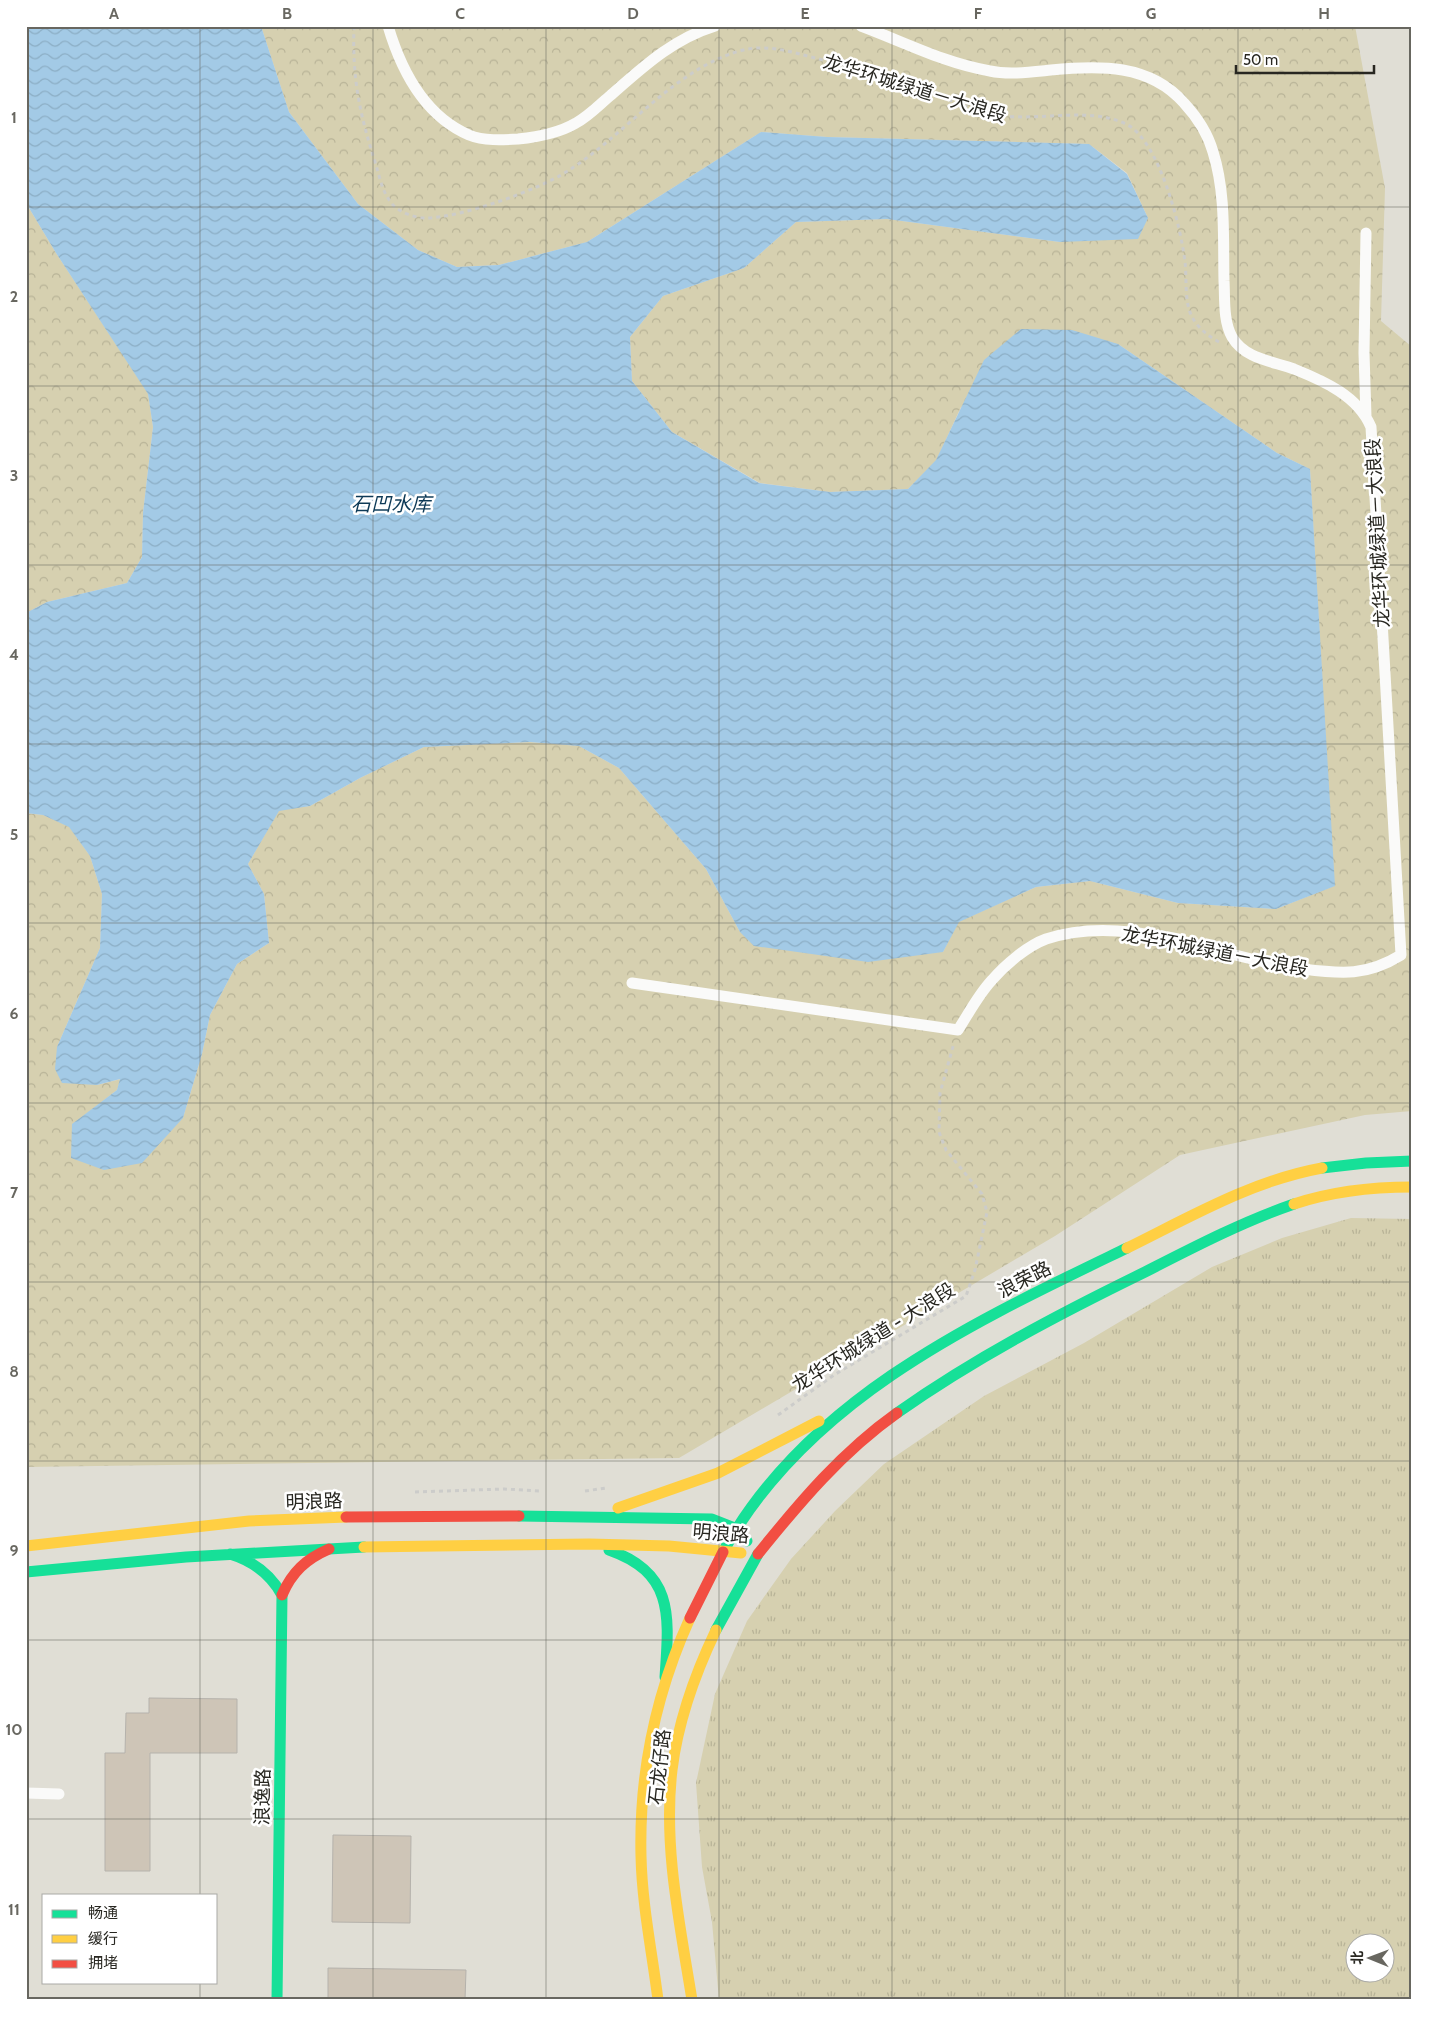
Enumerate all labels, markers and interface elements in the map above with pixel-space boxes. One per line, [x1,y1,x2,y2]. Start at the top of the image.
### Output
text: A [109,4,119,23]
text: B [282,4,292,23]
text: C [455,4,465,23]
text: D [627,4,639,23]
text: E [800,4,810,23]
text: F [974,4,983,23]
text: G [1146,4,1156,23]
text: H [1318,4,1330,23]
scale bar [1236,42,1373,74]
street label: 龙华环城绿道－大浪段 [821,50,1009,127]
text: 50 m [1243,51,1278,69]
text: 1 [11,108,17,127]
text: 2 [10,287,18,306]
street label: 龙华环城绿道－大浪段 [1361,437,1394,628]
text: 3 [10,466,18,485]
water label: 石凹水库 [351,492,434,516]
text: 4 [9,645,19,664]
text: 5 [10,825,18,844]
street label: 龙华环城绿道－大浪段 [1119,922,1310,981]
text: 6 [10,1004,19,1023]
text: 7 [10,1183,19,1202]
street label: 浪荣路 [994,1256,1055,1303]
street label: 龙华环城绿道 - 大浪段 [788,1278,959,1397]
text: 8 [9,1362,19,1381]
street label: 明浪路 [285,1489,343,1514]
street label: 明浪路 [692,1520,750,1547]
text: 9 [10,1541,19,1560]
text: 10 [5,1720,23,1739]
street label: 石龙仔路 [644,1728,675,1806]
street label: 浪逸路 [251,1768,274,1826]
legend [42,1894,218,1984]
text: 11 [8,1900,20,1919]
text: 畅通 [88,1904,118,1922]
text: 缓行 [88,1930,118,1948]
north arrow [1346,1934,1396,1984]
text: 北 [1348,1951,1366,1965]
text: 拥堵 [88,1954,118,1972]

